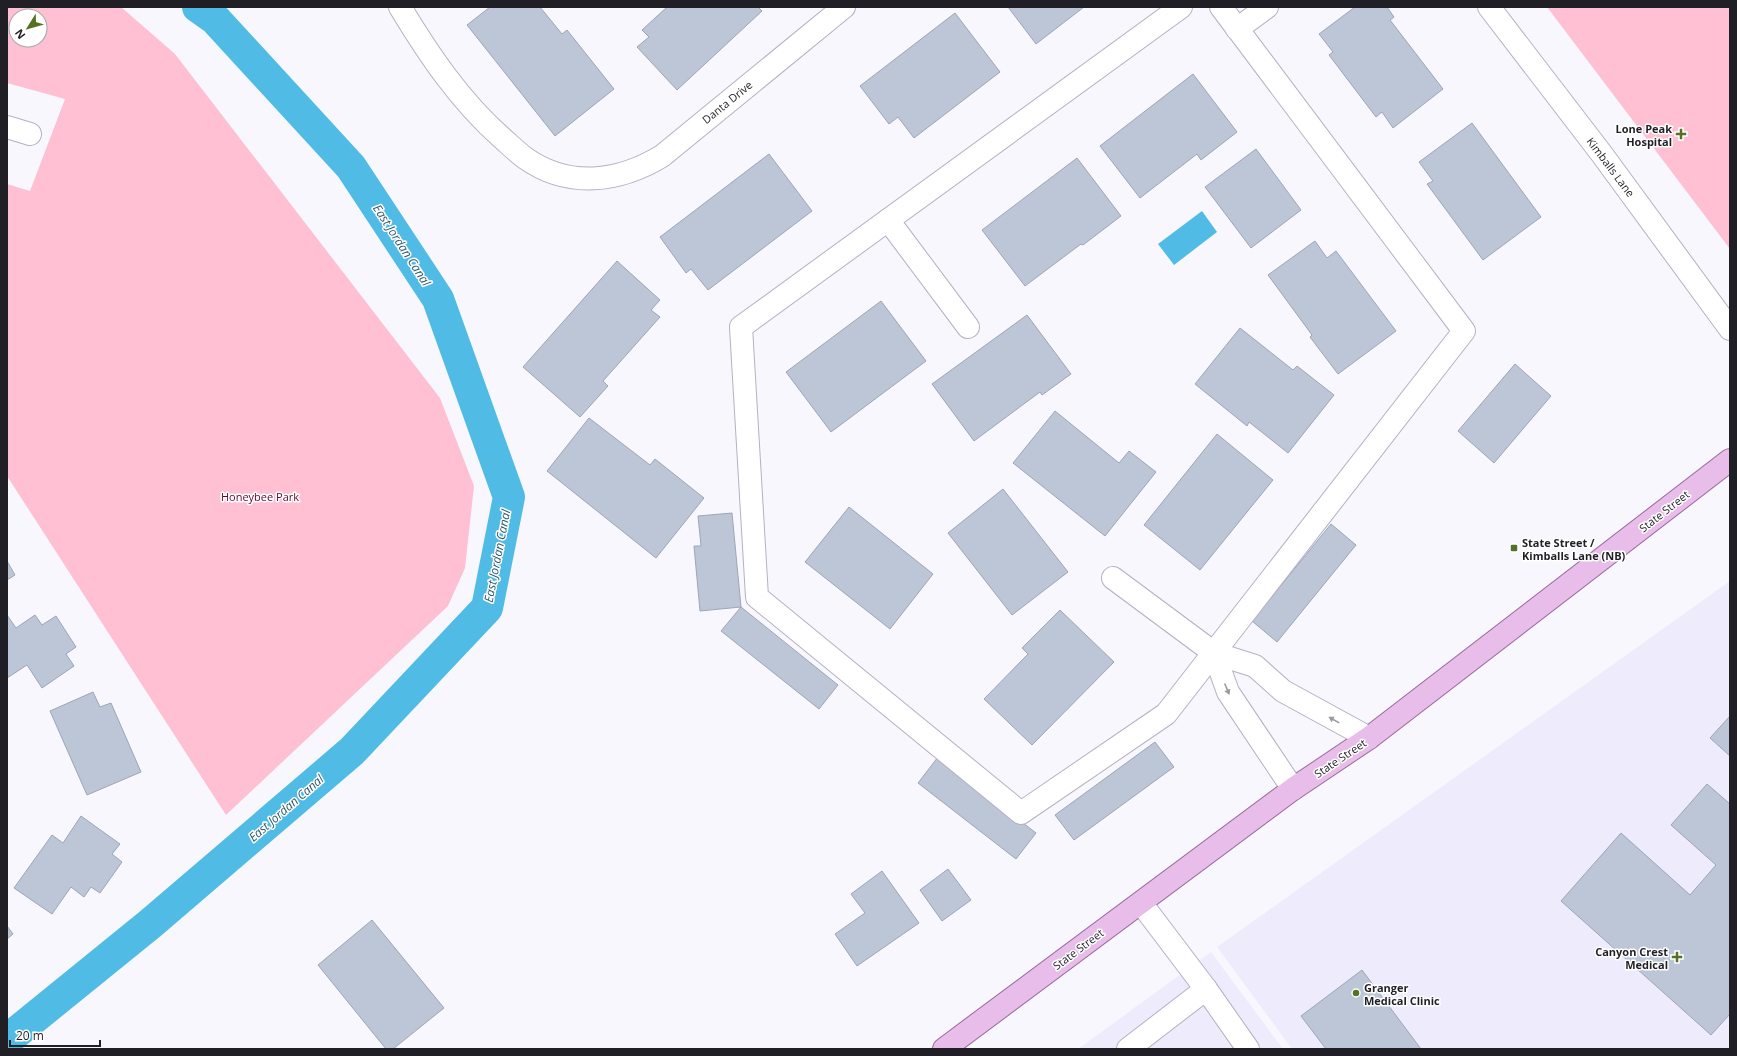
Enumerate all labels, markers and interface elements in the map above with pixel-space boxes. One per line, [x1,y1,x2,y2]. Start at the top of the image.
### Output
north arrow [8,8,48,48]
text: N [11,26,28,42]
street label: Danta Drive [699,77,755,127]
place label: Lone Peak Hospital [1616,121,1672,149]
marker: Lone Peak Hospital [1675,128,1687,140]
street label: Kimballs Lane [1584,134,1638,200]
water label: East Jordan Canal [369,201,435,290]
street label: State Street [1636,487,1692,535]
park label: Honeybee Park [221,489,299,504]
water label: East Jordan Canal [480,507,515,604]
place label: State Street / Kimballs Lane (NB) [1522,535,1626,563]
marker: State Street / Kimballs Lane (NB) [1509,543,1519,553]
one-way arrow [1224,684,1230,695]
one-way arrow [1329,716,1340,723]
street label: State Street [1311,735,1369,781]
water label: East Jordan Canal [245,770,328,845]
street label: State Street [1050,925,1106,973]
place label: Canyon Crest Medical [1595,944,1668,972]
marker: Canyon Crest Medical [1671,951,1683,963]
place label: Granger Medical Clinic [1364,980,1440,1008]
marker: Granger Medical Clinic [1351,988,1361,998]
scale bar [10,1022,100,1048]
text: 20 m [16,1027,44,1044]

